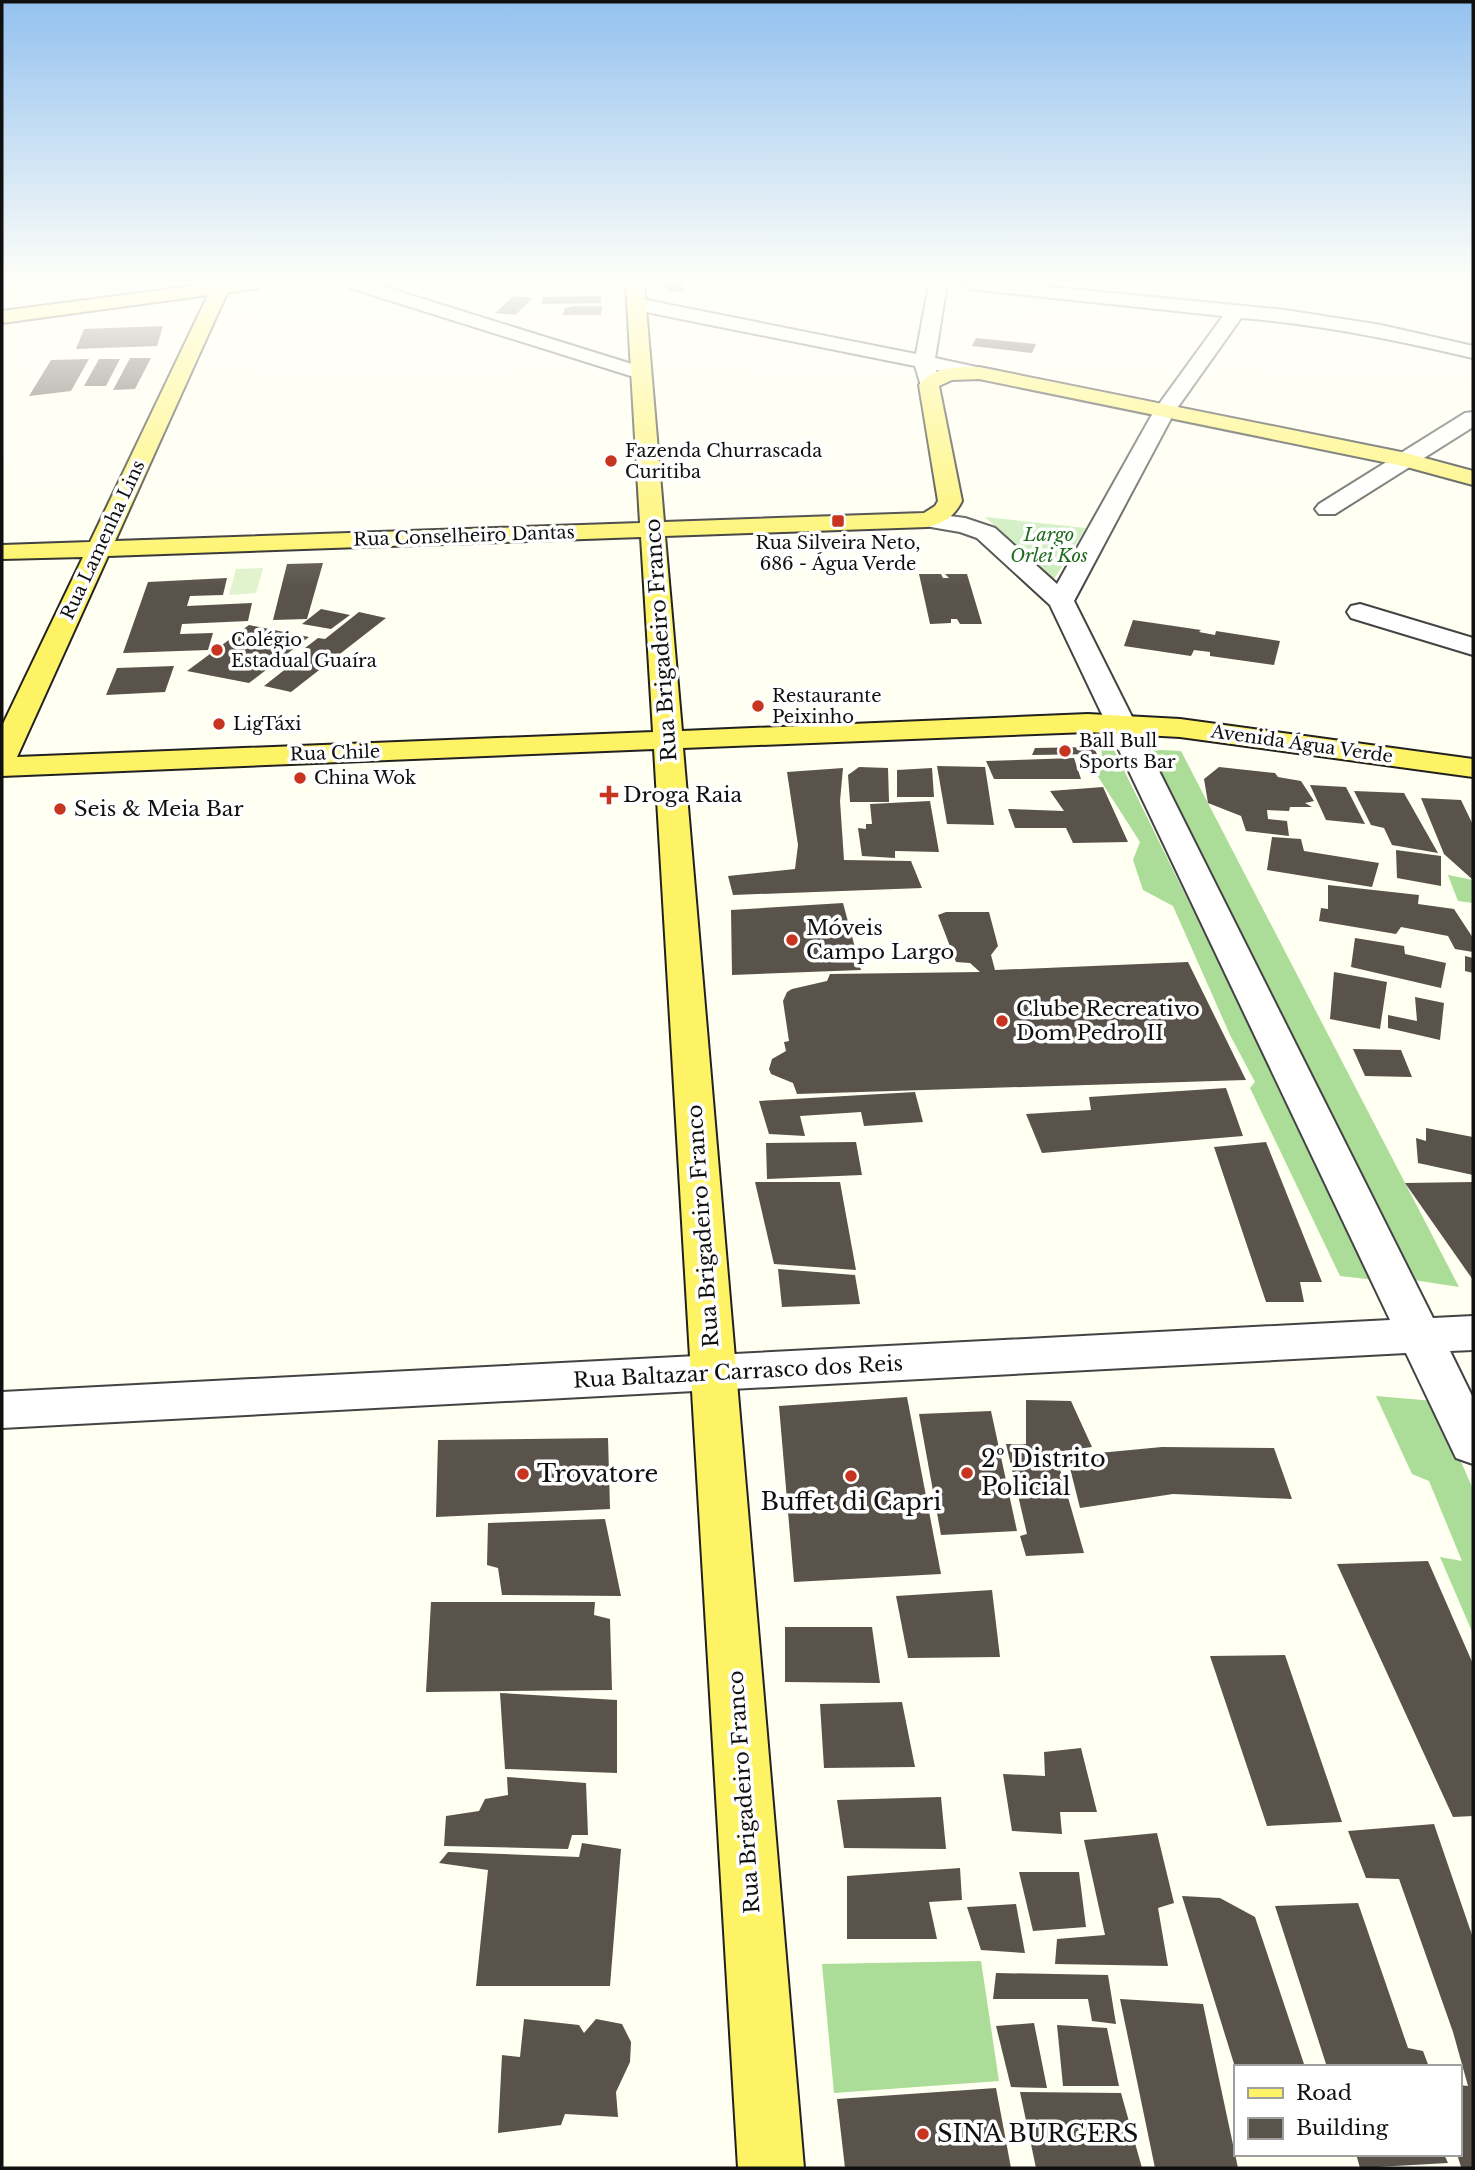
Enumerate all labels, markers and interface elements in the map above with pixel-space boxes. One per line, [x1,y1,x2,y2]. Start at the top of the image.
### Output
place label: Fazenda Churrascada Curitiba [625,440,822,483]
marker: Fazenda Churrascada Curitiba [603,453,619,469]
street label: Rua Lamenha Lins [56,457,150,623]
marker: Rua Silveira Neto, 686 - Água Verde [830,513,846,529]
street label: Rua Brigadeiro Franco [640,518,682,762]
street label: Rua Conselheiro Dantas [353,521,575,551]
park label: Largo Orlei Kos [1010,524,1088,567]
place label: Rua Silveira Neto, 686 - Água Verde [756,532,920,575]
place label: Colégio Estadual Guaíra [231,629,377,672]
marker: Colégio Estadual Guaíra [209,642,225,658]
place label: Restaurante Peixinho [772,685,881,728]
marker: Restaurante Peixinho [750,698,766,714]
place label: LigTáxi [233,713,301,735]
marker: LigTáxi [211,716,227,732]
street label: Avenida Água Verde [1209,719,1394,768]
place label: Ball Bull Sports Bar [1079,730,1176,773]
street label: Rua Chile [289,740,381,766]
marker: Ball Bull Sports Bar [1057,743,1073,759]
place label: China Wok [314,767,416,789]
marker: China Wok [292,770,308,786]
place label: Droga Raia [623,782,742,808]
marker: Droga Raia [601,787,617,803]
place label: Seis & Meia Bar [74,796,244,822]
marker: Seis & Meia Bar [52,801,68,817]
place label: Móveis Campo Largo [806,915,954,965]
marker: Móveis Campo Largo [784,932,800,948]
place label: Clube Recreativo Dom Pedro II [1016,996,1200,1046]
marker: Clube Recreativo Dom Pedro II [994,1013,1010,1029]
street label: Rua Brigadeiro Franco [682,1104,724,1348]
street label: Rua Baltazar Carrasco dos Reis [572,1350,904,1394]
place label: 2º Distrito Policial [981,1444,1106,1501]
place label: Trovatore [537,1459,658,1488]
marker: 2º Distrito Policial [959,1465,975,1481]
marker: Trovatore [515,1466,531,1482]
marker: Buffet di Capri [843,1468,859,1484]
place label: Buffet di Capri [760,1487,942,1516]
street label: Rua Brigadeiro Franco [723,1670,765,1914]
legend [1234,2065,1461,2156]
text: Road [1296,2080,1352,2106]
text: Building [1296,2115,1389,2141]
place label: SINA BURGERS [937,2119,1138,2148]
marker: SINA BURGERS [915,2126,931,2142]

